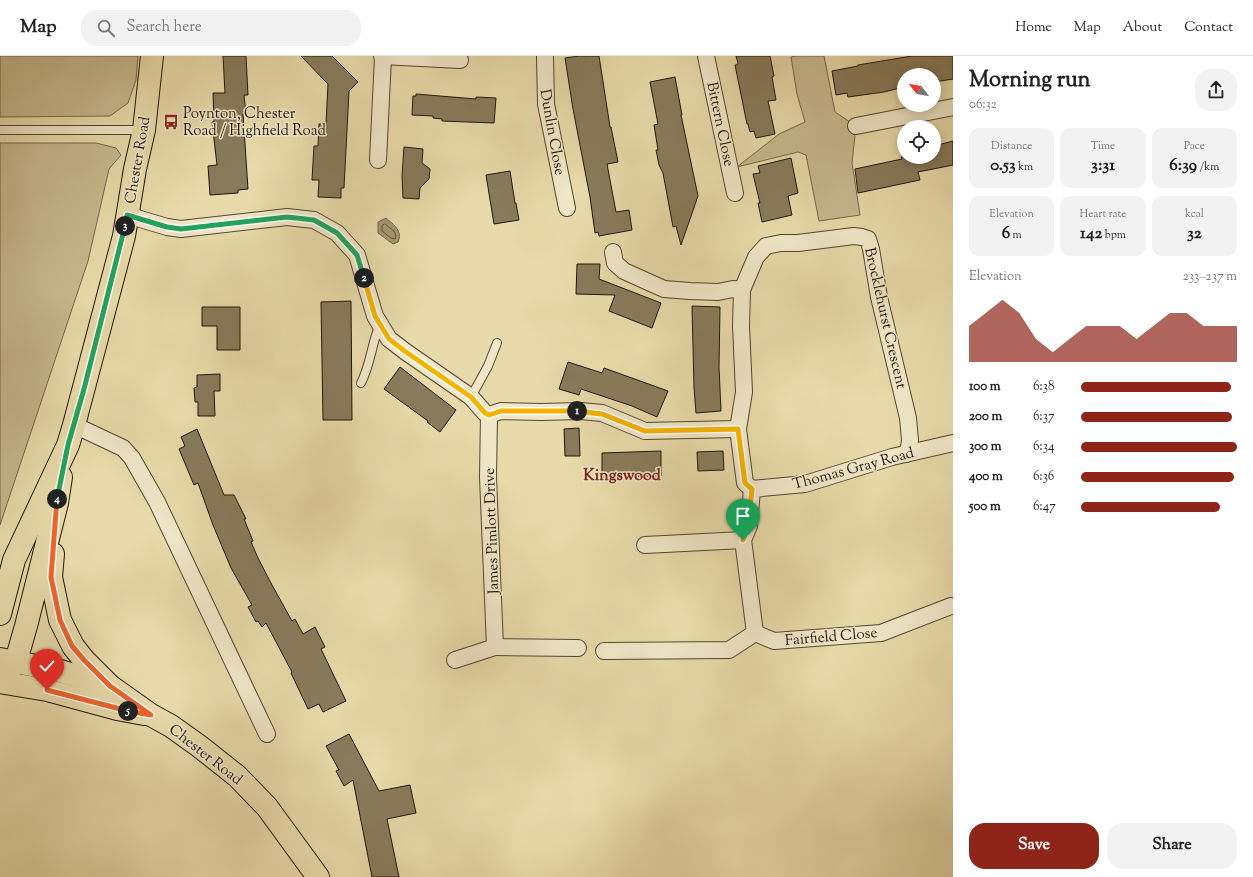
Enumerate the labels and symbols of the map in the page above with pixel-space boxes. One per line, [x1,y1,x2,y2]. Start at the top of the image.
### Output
north arrow [897,68,941,112]
street label: Bittern Close [700,80,739,168]
street label: Dunlin Close [534,88,569,177]
place label: Poynton, Chester Road / Highfield Road [183,104,327,142]
bus stop icon: Poynton, Chester Road / Highfield Road [162,113,180,131]
street label: Chester Road [120,114,157,206]
pin: 3 [115,216,135,236]
street label: Brocklehurst Crescent [858,246,911,391]
pin: 2 [354,268,374,288]
pin: 1 [567,401,587,421]
street label: Thomas Gray Road [790,443,917,496]
district label: Kingswood [583,465,662,488]
street label: James Pimlott Drive [480,468,505,595]
pin: 4 [47,489,67,509]
pin [726,499,760,540]
street label: Fairfield Close [784,623,878,652]
pin [30,649,64,690]
pin: 5 [118,701,138,721]
street label: Chester Road [164,720,247,791]

